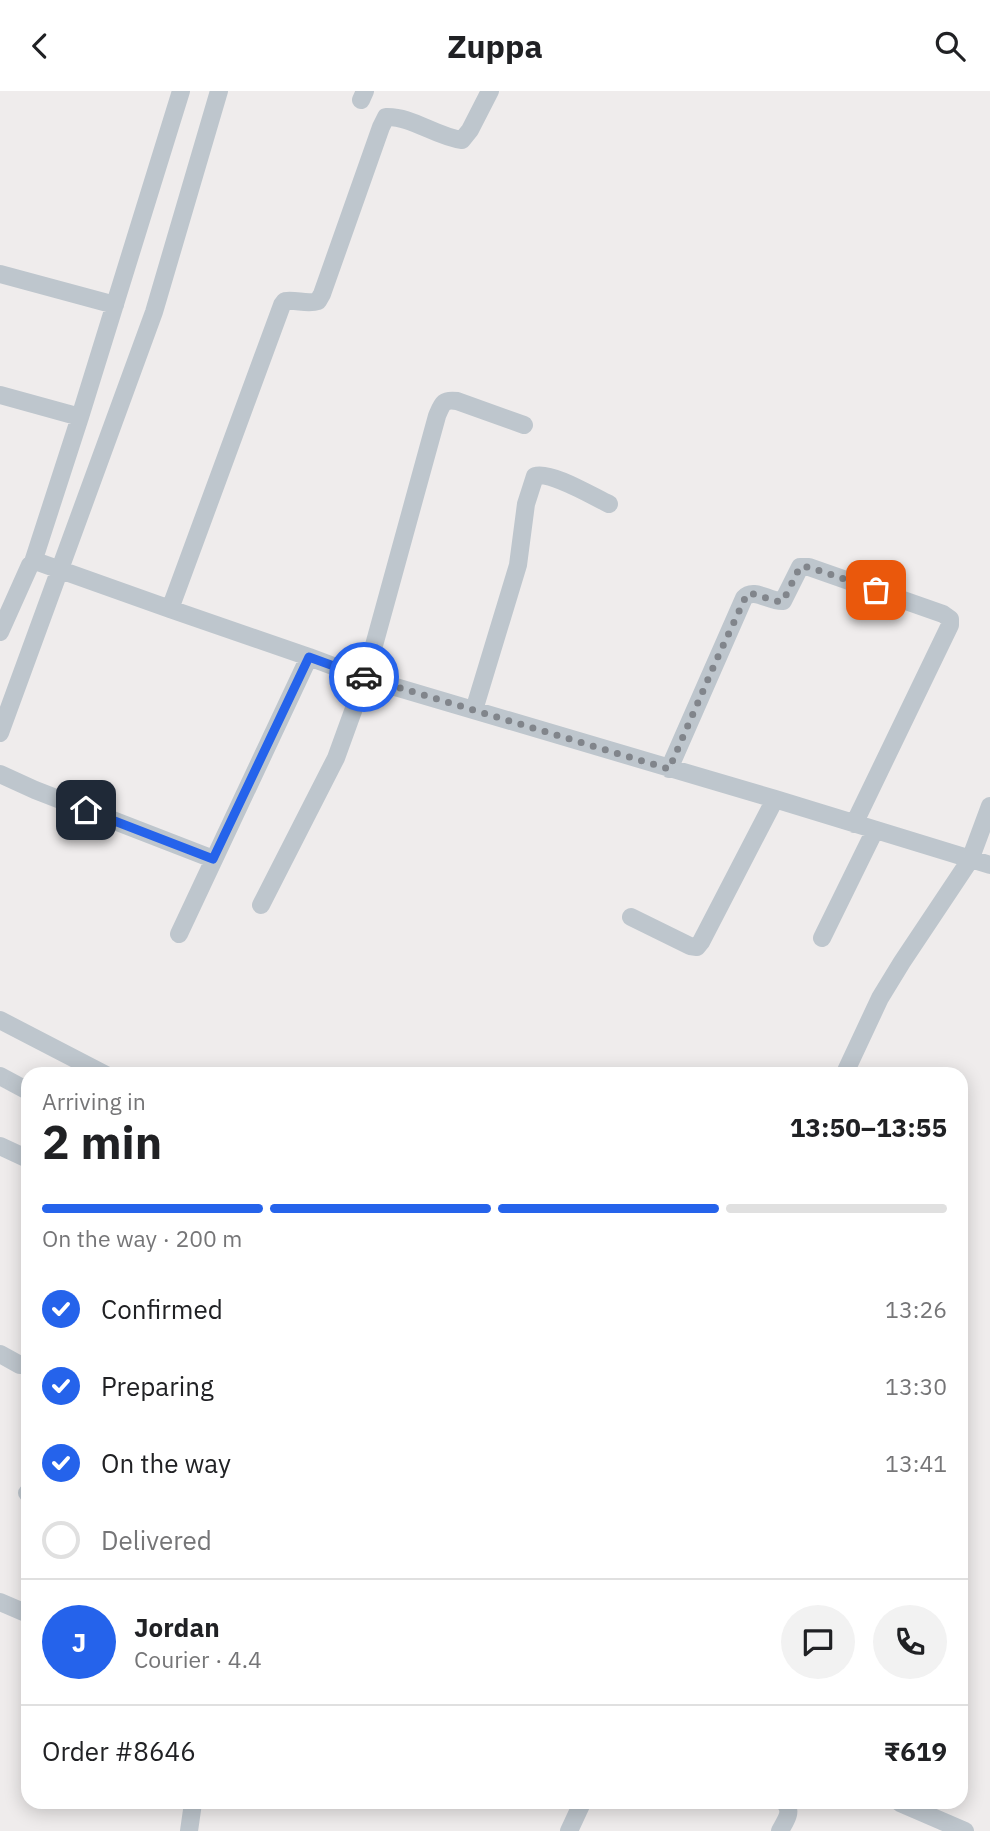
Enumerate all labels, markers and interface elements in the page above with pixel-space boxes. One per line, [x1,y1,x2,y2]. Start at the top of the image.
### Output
text: Zuppa [447,25,543,67]
icon: back [21,27,59,65]
icon: search [931,27,969,65]
pin [846,560,906,620]
icon: bag [857,571,895,609]
courier [329,642,399,712]
icon: car [345,658,383,696]
pin [56,780,116,840]
icon: home [67,791,105,829]
text: Arriving in [42,1086,146,1116]
text: 13:50–13:55 [790,1110,947,1144]
text: 2 min [42,1112,162,1172]
text: On the way · 200 m [42,1223,242,1253]
icon: check [42,1290,80,1328]
text: Confirmed [101,1292,223,1326]
text: 13:26 [885,1294,947,1324]
icon: check [42,1367,80,1405]
text: Preparing [101,1369,214,1403]
text: 13:30 [885,1371,947,1401]
icon: check [42,1444,80,1482]
text: On the way [101,1446,231,1480]
text: 13:41 [885,1448,947,1478]
text: Delivered [101,1523,212,1557]
button: chat [781,1605,855,1679]
button: phone [873,1605,947,1679]
text: Jordan [134,1610,220,1644]
text: J [72,1625,86,1659]
text: Courier · 4.4 [134,1644,262,1674]
text: Order #8646 [42,1734,196,1768]
text: ₹619 [884,1734,947,1768]

